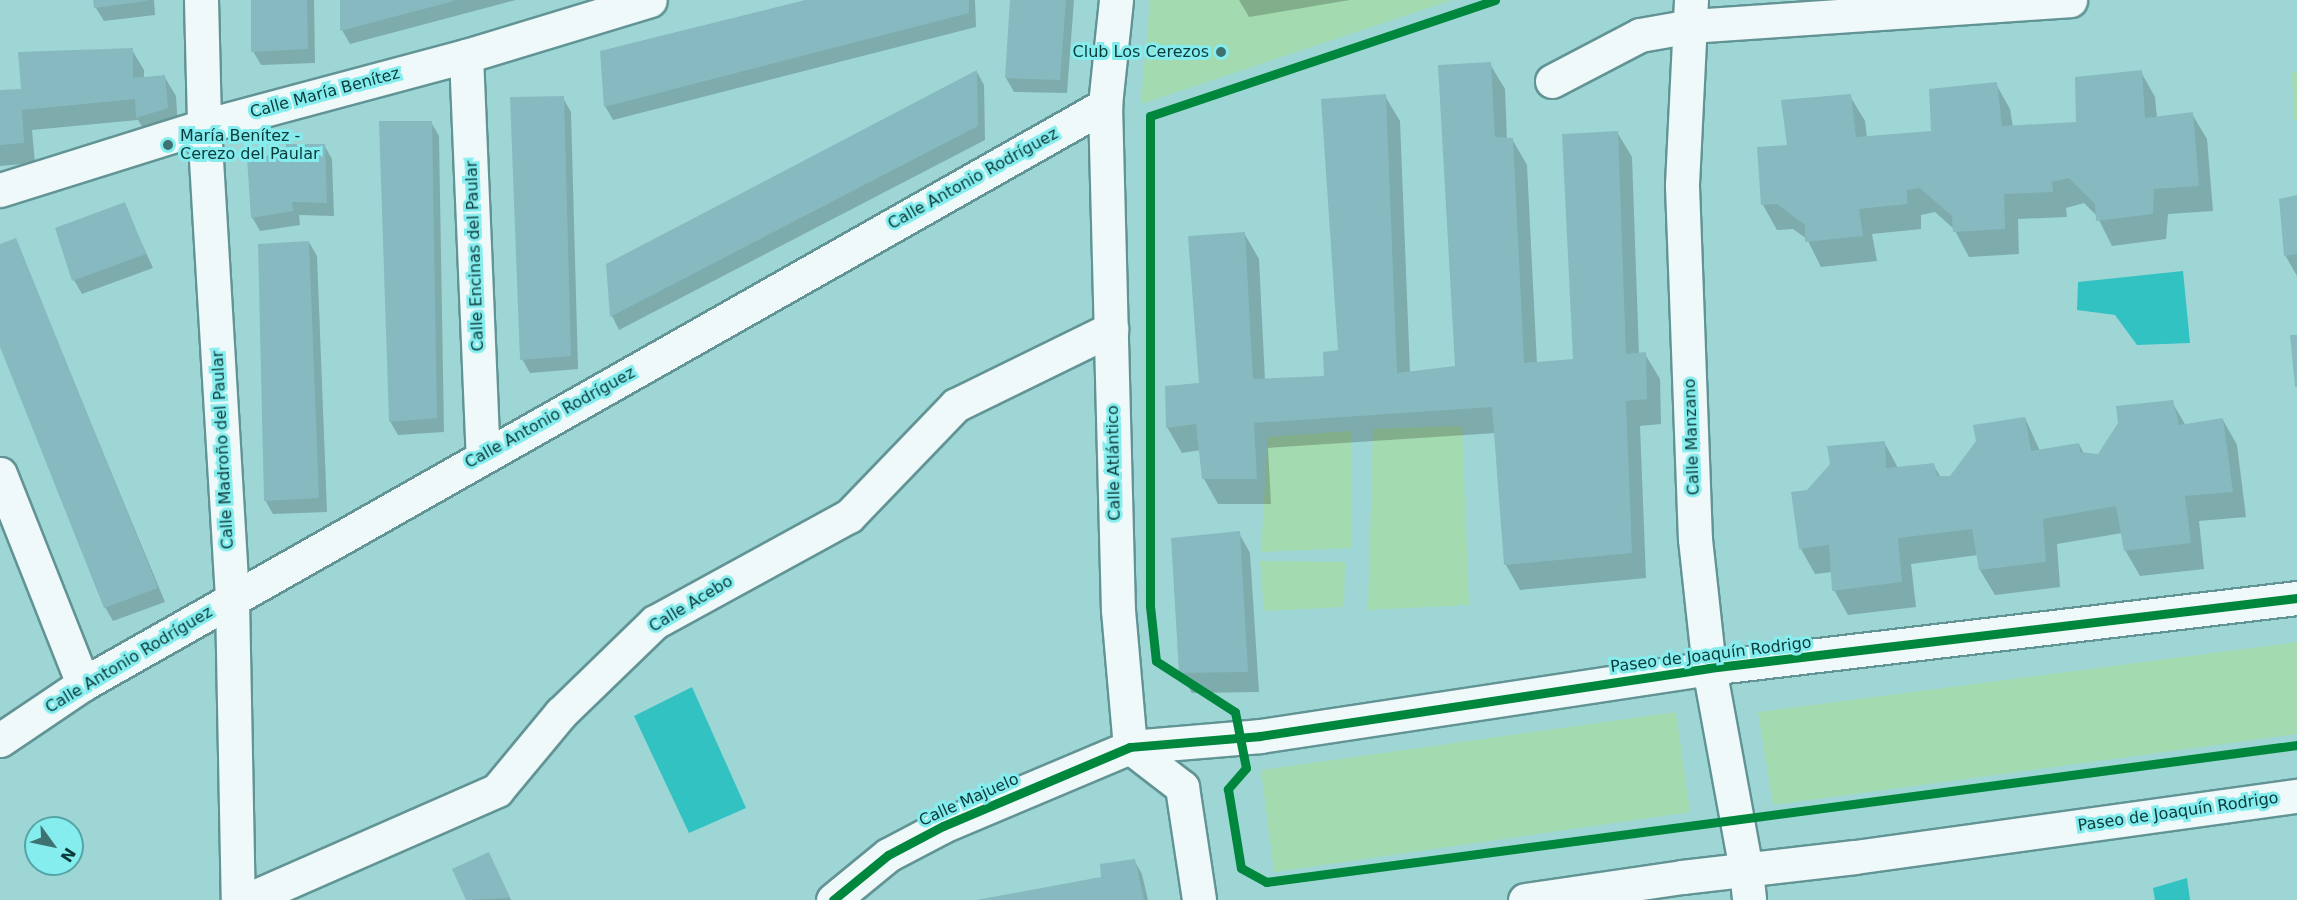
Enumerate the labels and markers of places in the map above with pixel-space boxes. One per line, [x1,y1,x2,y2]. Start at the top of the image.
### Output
place label: Club Los Cerezos [1073,42,1209,62]
marker: Club Los Cerezos [1214,45,1228,59]
place label: María Benítez - Cerezo del Paular [180,126,320,164]
marker: María Benítez - Cerezo del Paular [161,138,175,152]

